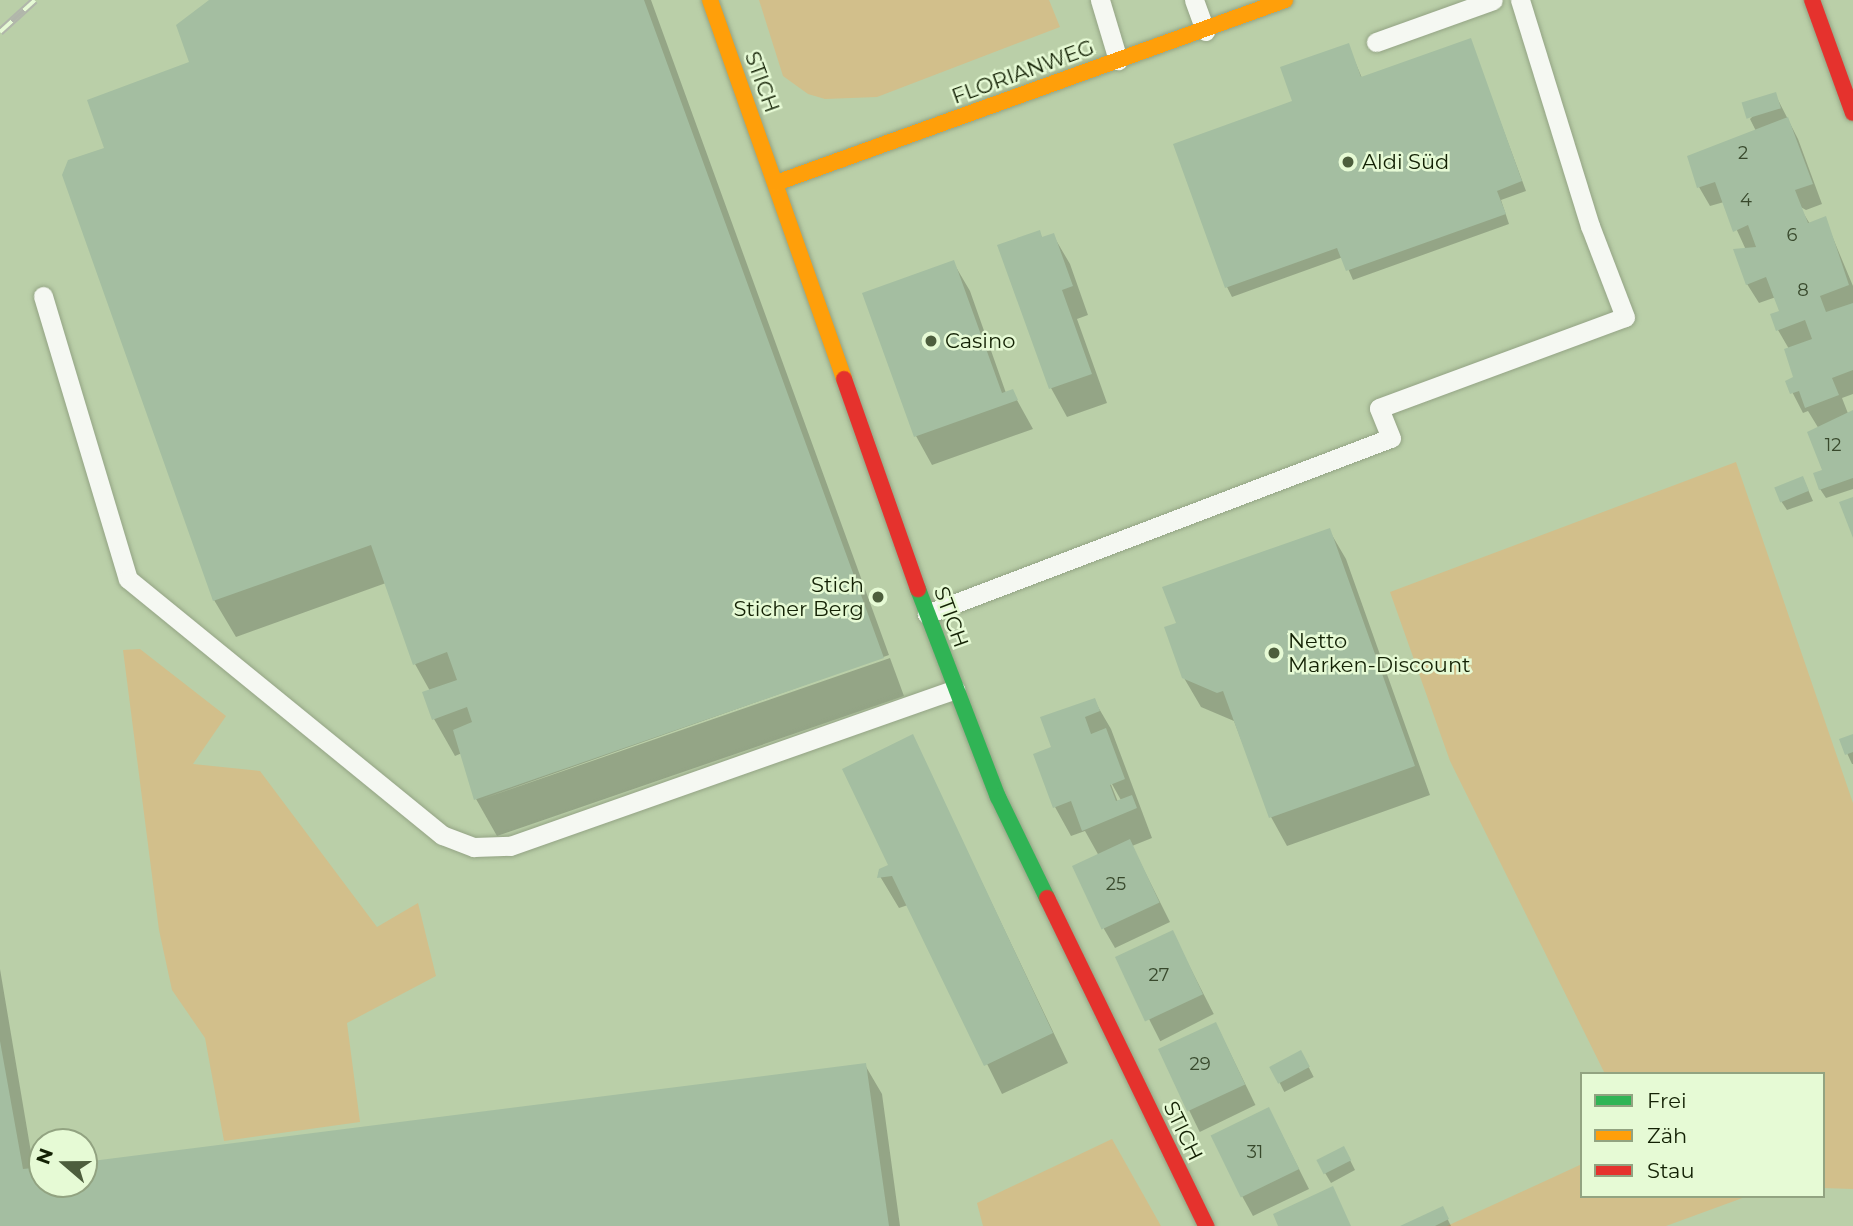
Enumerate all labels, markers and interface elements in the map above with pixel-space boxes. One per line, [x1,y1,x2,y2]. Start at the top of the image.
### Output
street label: FLORIANWEG [948,35,1098,109]
street label: STICH [739,48,785,116]
house number: 2 [1738,142,1748,164]
place label: Aldi Süd [1362,149,1449,175]
marker: Aldi Süd [1340,154,1356,170]
house number: 4 [1740,189,1752,211]
house number: 6 [1787,224,1797,246]
house number: 8 [1797,279,1809,301]
place label: Casino [945,328,1015,354]
marker: Casino [923,333,939,349]
house number: 12 [1825,434,1841,456]
place label: Stich Sticher Berg [733,572,864,622]
street label: STICH [928,583,974,651]
marker: Stich Sticher Berg [870,589,886,605]
place label: Netto Marken-Discount [1288,628,1471,678]
marker: Netto Marken-Discount [1266,645,1282,661]
house number: 25 [1106,873,1126,895]
house number: 27 [1149,964,1169,986]
house number: 29 [1189,1053,1211,1075]
legend [1580,1072,1825,1198]
text: Frei [1647,1088,1687,1113]
street label: STICH [1158,1097,1208,1165]
text: Zäh [1647,1123,1687,1148]
north arrow [28,1128,98,1198]
house number: 31 [1247,1141,1263,1163]
text: N [31,1145,58,1167]
text: Stau [1647,1158,1695,1183]

